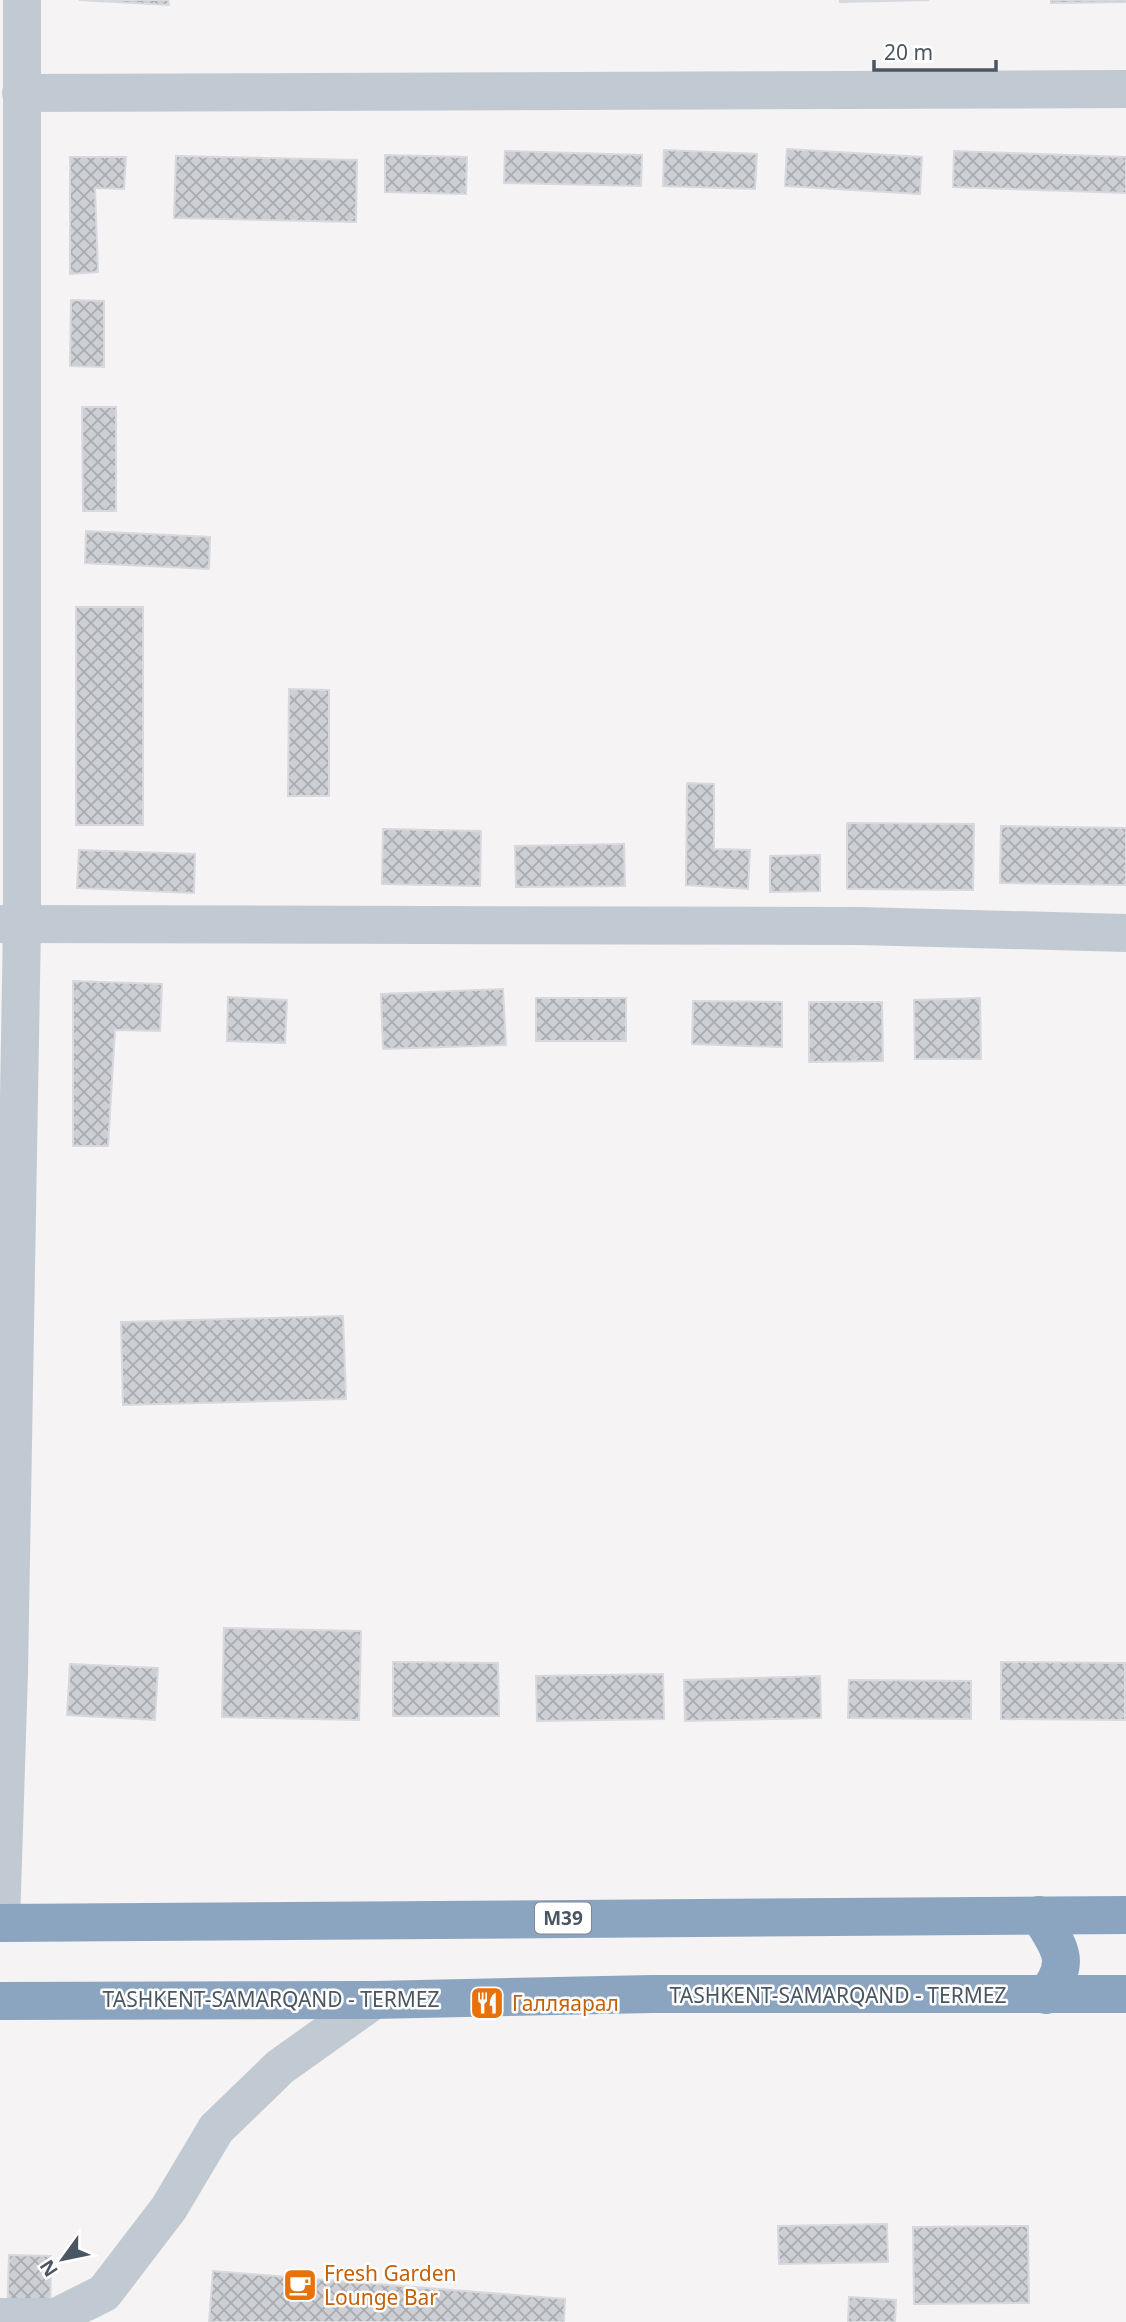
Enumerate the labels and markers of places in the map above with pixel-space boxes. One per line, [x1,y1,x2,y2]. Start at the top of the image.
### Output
restaurant icon: Галляарал [468,1984,506,2022]
place label: Галляарал [512,1989,619,2017]
place label: Fresh Garden Lounge Bar [324,2259,457,2311]
cafe icon: Fresh Garden Lounge Bar [281,2266,319,2304]

